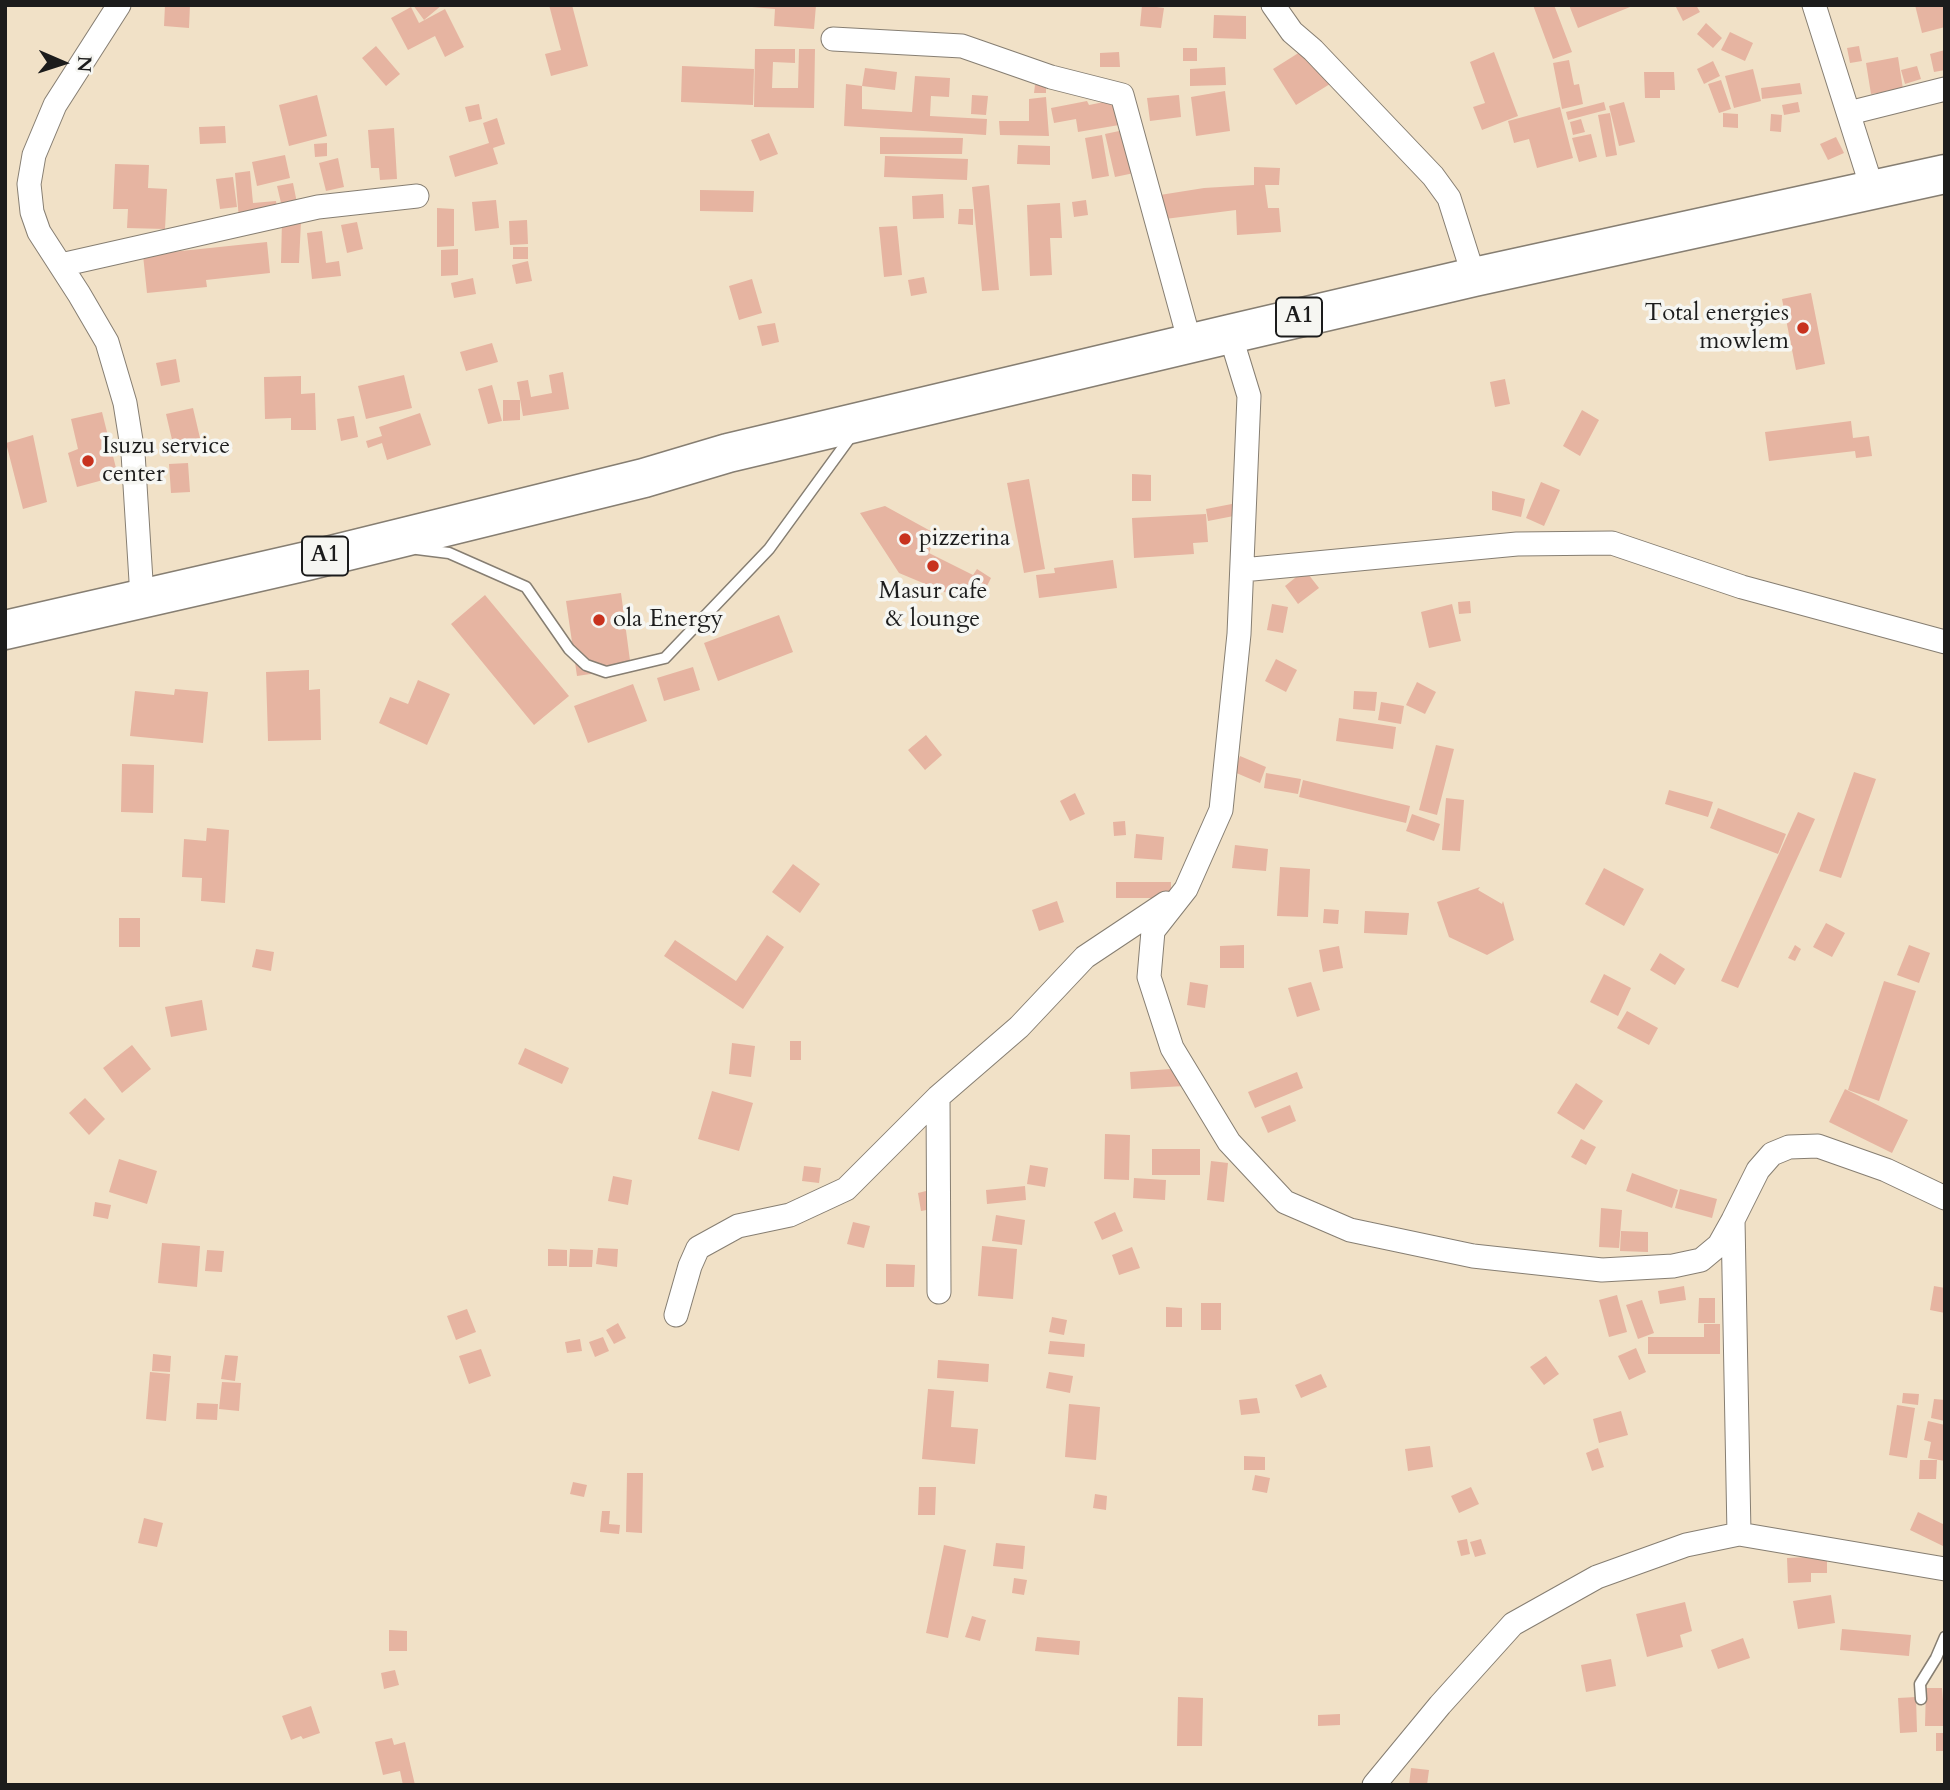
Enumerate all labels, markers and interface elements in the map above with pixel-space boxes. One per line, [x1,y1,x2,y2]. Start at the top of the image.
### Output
north arrow [28,28,98,98]
text: N [71,55,97,73]
road number: A1 [1276,298,1322,336]
place label: Total energies mowlem [1645,300,1789,356]
marker: Total energies mowlem [1795,320,1811,336]
place label: Isuzu service center [102,433,230,489]
marker: Isuzu service center [80,453,96,469]
place label: pizzerina [919,525,1010,553]
marker: pizzerina [897,531,913,547]
road number: A1 [302,536,348,576]
marker: Masur cafe & lounge [925,558,941,574]
place label: Masur cafe & lounge [879,578,987,634]
place label: ola Energy [613,606,723,634]
marker: ola Energy [591,612,607,628]

